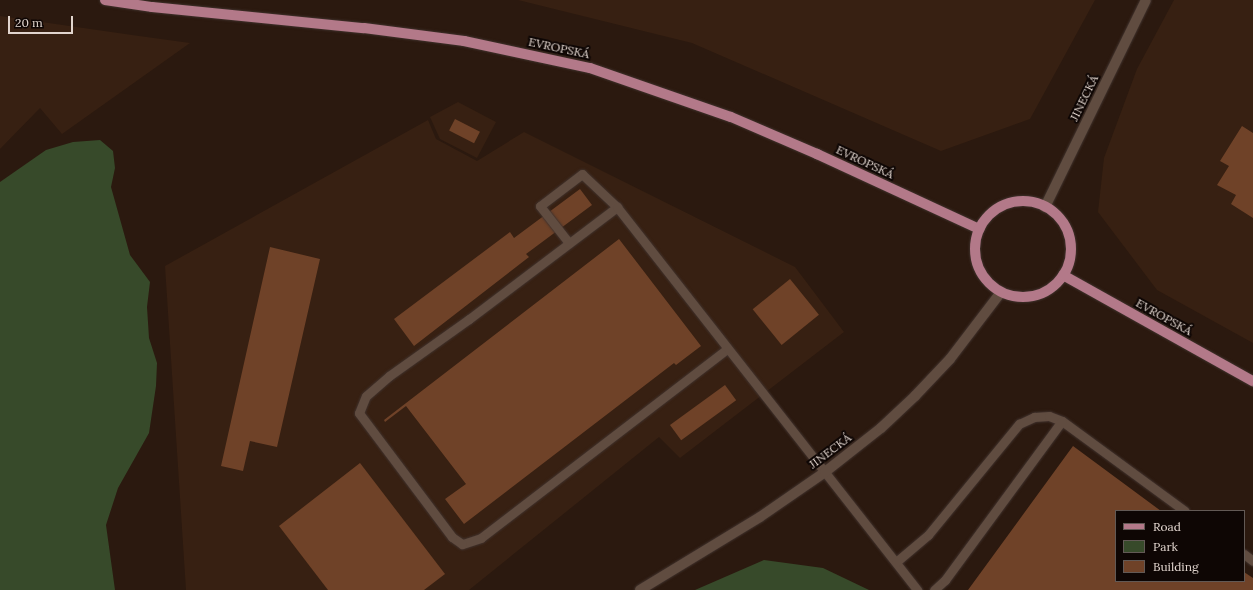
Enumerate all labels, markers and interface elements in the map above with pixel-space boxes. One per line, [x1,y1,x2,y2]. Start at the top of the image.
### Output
scale bar [10,8,75,34]
text: 20 m [15,15,43,30]
street label: EVROPSKÁ [527,35,591,61]
street label: JINECKÁ [1067,73,1101,123]
street label: EVROPSKÁ [834,142,896,182]
street label: EVROPSKÁ [1133,296,1195,338]
street label: JINECKÁ [806,430,854,472]
legend [1115,510,1245,582]
text: Road [1153,519,1181,534]
text: Park [1153,539,1178,554]
text: Building [1153,559,1199,574]

